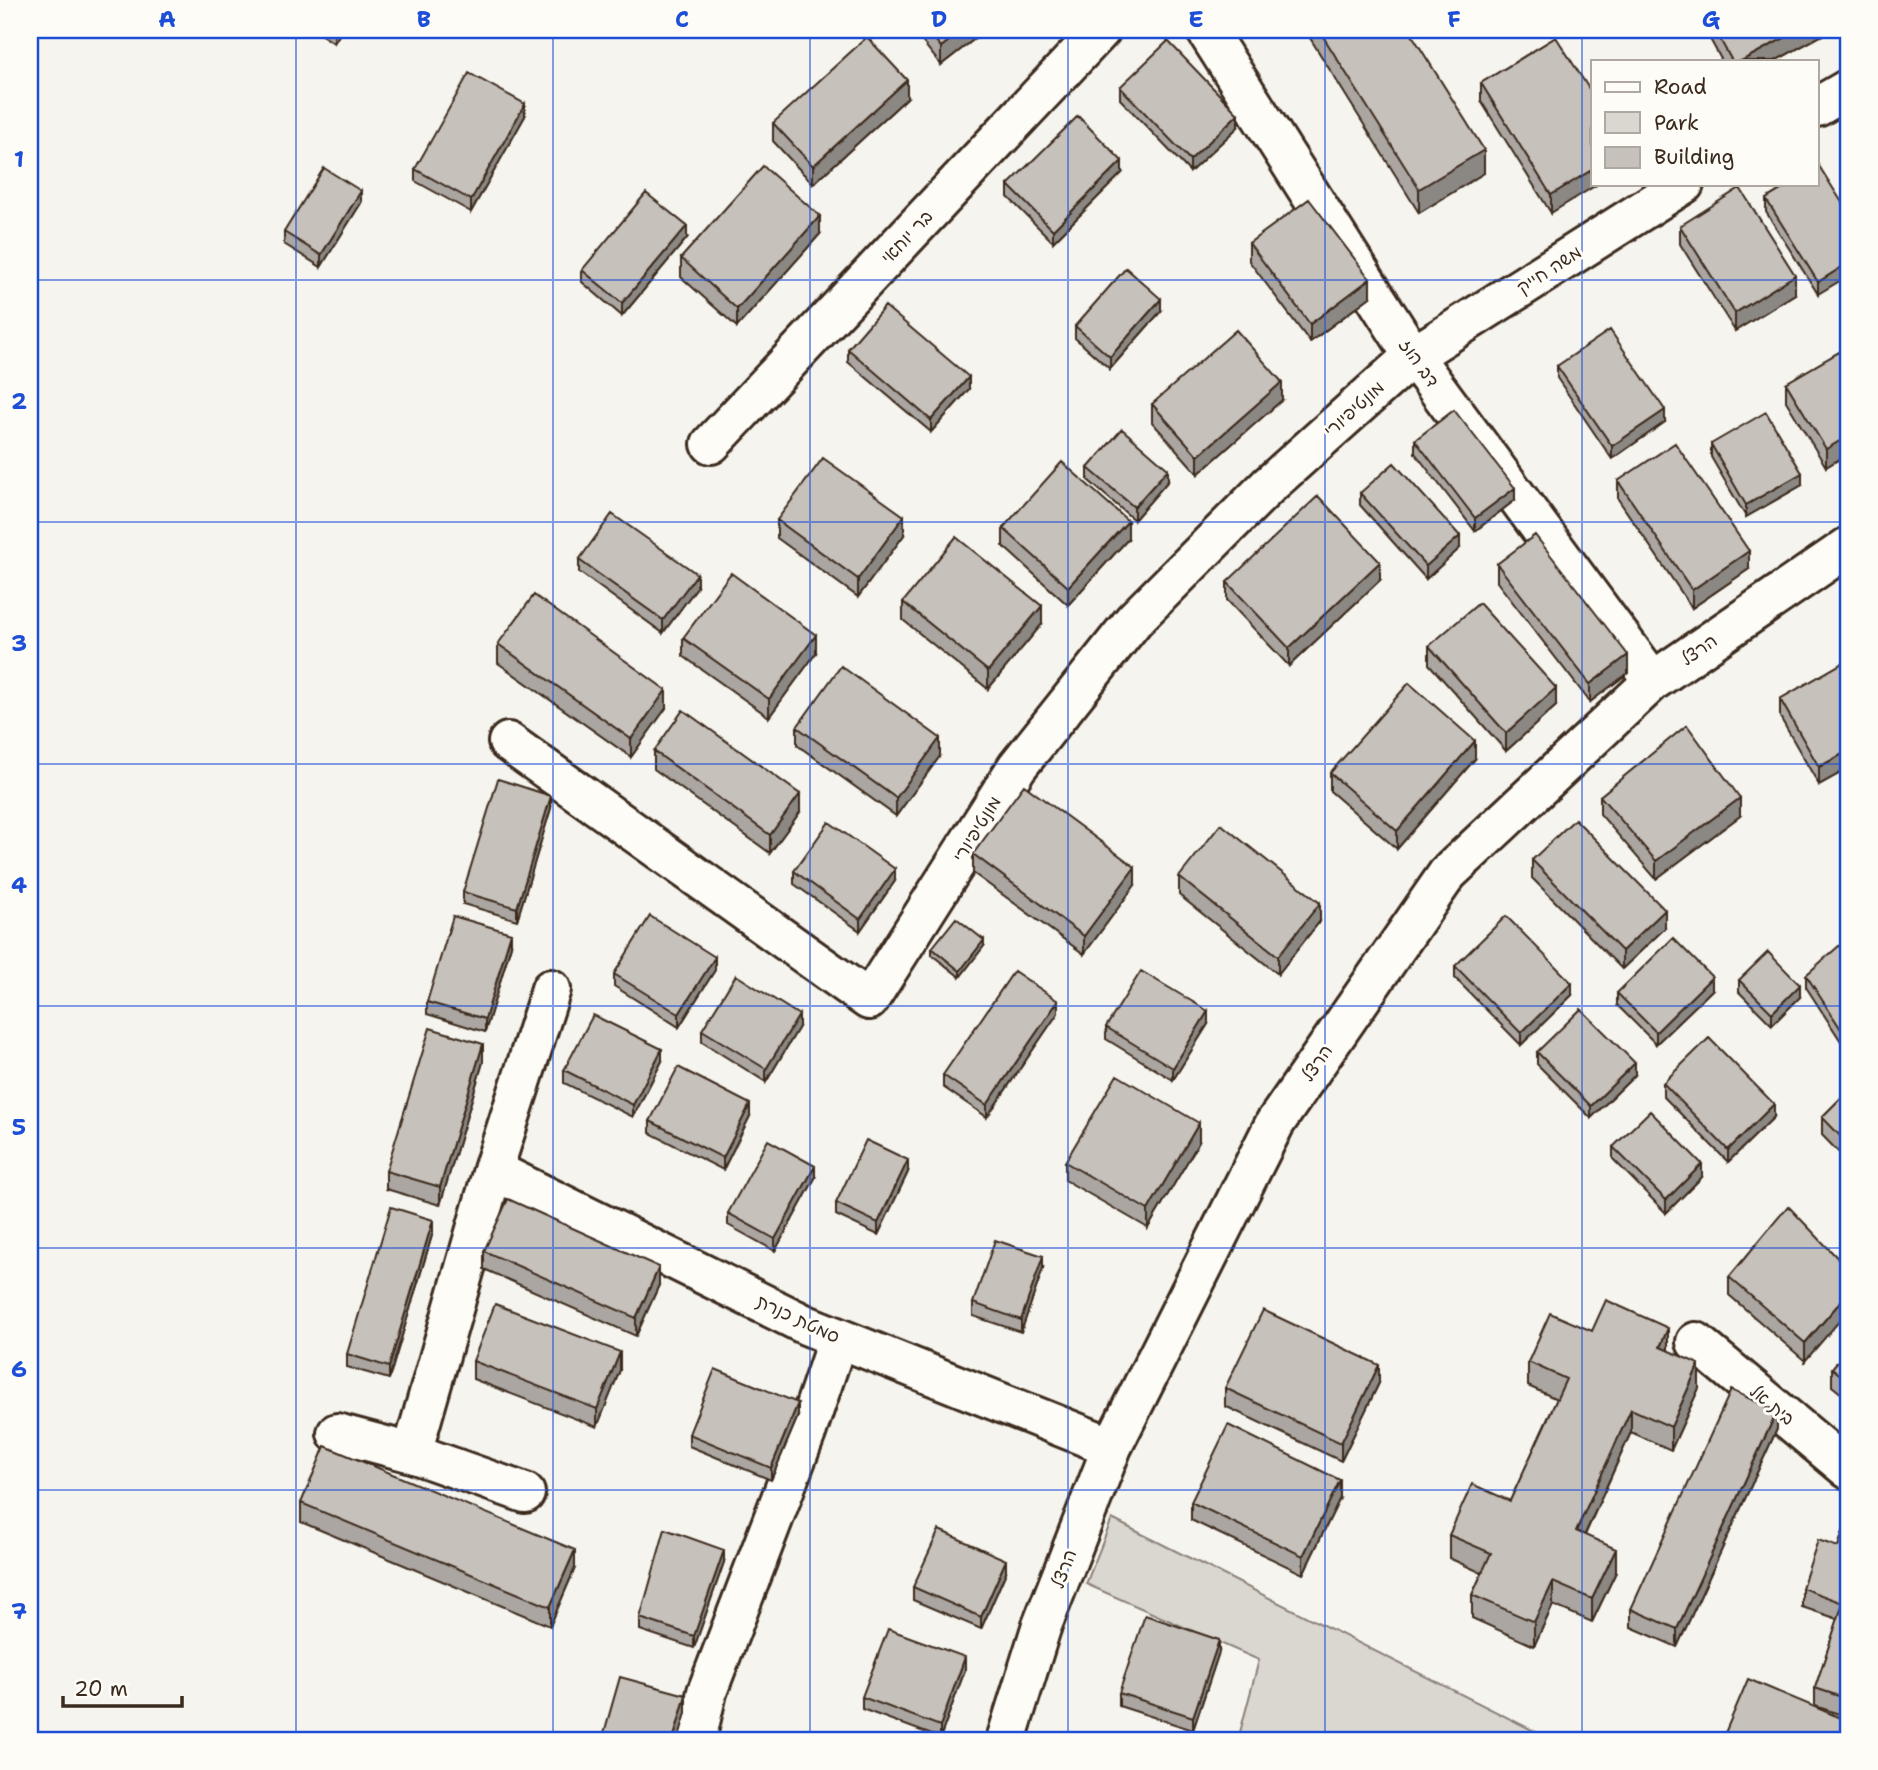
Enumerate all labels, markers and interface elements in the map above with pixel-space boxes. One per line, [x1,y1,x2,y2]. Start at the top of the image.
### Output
text: A [158,4,176,34]
text: B [417,4,431,34]
text: C [675,4,689,34]
text: D [931,4,947,34]
text: E [1188,4,1204,34]
text: F [1447,4,1461,34]
text: G [1702,4,1721,34]
legend [1591,60,1818,186]
text: Road [1654,73,1707,101]
text: Park [1654,109,1699,137]
text: Building [1654,143,1734,171]
text: 1 [14,144,24,174]
street label: בר יוחאי [876,205,938,269]
street label: משה חייק [1512,240,1586,300]
street label: דב הוז [1394,334,1444,392]
street label: מונטיפיורי [1319,375,1389,443]
text: 2 [11,386,27,416]
text: 3 [11,628,27,658]
street label: הרצל [1676,629,1722,671]
street label: מונטיפיורי [947,791,1007,867]
text: 4 [11,870,27,900]
street label: הרצל [1296,1040,1338,1086]
text: 5 [12,1112,26,1142]
street label: סמטת כנרת [752,1289,844,1349]
text: 6 [11,1354,27,1384]
street label: בית אל [1745,1379,1799,1431]
street label: הרצל [1046,1546,1082,1592]
text: 7 [11,1596,27,1626]
scale bar [63,1665,182,1709]
text: 20 m [74,1675,128,1703]

